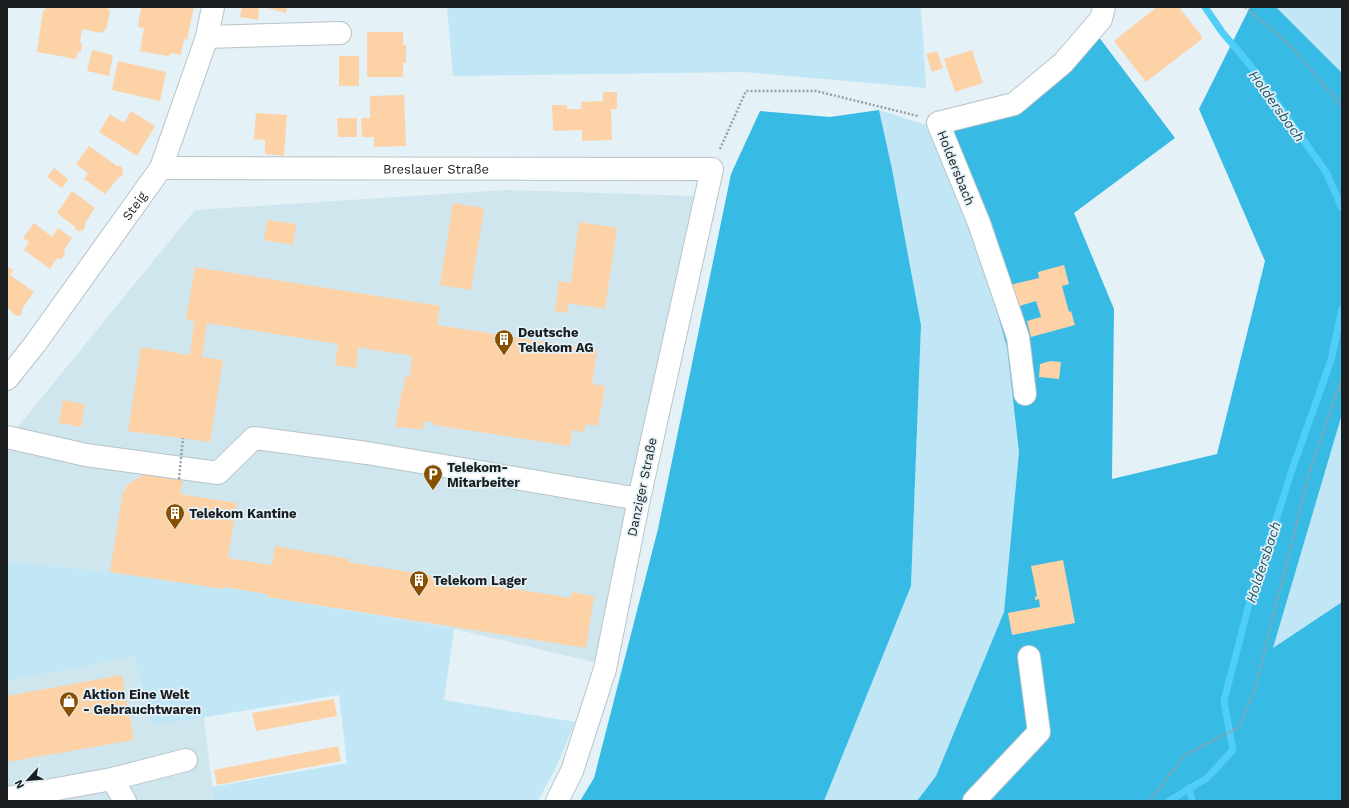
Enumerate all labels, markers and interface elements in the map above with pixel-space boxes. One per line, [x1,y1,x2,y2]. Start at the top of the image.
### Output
water label: Holdersbach [1246,67,1308,145]
street label: Holdersbach [934,128,978,208]
street label: Breslauer Straße [383,161,489,176]
street label: Steig [119,188,149,223]
place label: Deutsche Telekom AG [518,325,594,355]
building icon: Deutsche Telekom AG [493,328,515,356]
street label: Danziger Straße [624,436,660,538]
place label: Telekom- Mitarbeiter [447,460,520,490]
parking icon: Telekom- Mitarbeiter [422,463,444,491]
building icon: Telekom Kantine [164,502,186,530]
place label: Telekom Kantine [189,506,297,521]
water label: Holdersbach [1242,519,1284,605]
building icon: Telekom Lager [408,569,430,597]
place label: Telekom Lager [433,573,527,588]
place label: Aktion Eine Welt - Gebrauchtwaren [83,687,201,717]
shop icon: Aktion Eine Welt - Gebrauchtwaren [58,690,80,718]
north arrow [8,760,48,800]
text: N [12,778,27,791]

